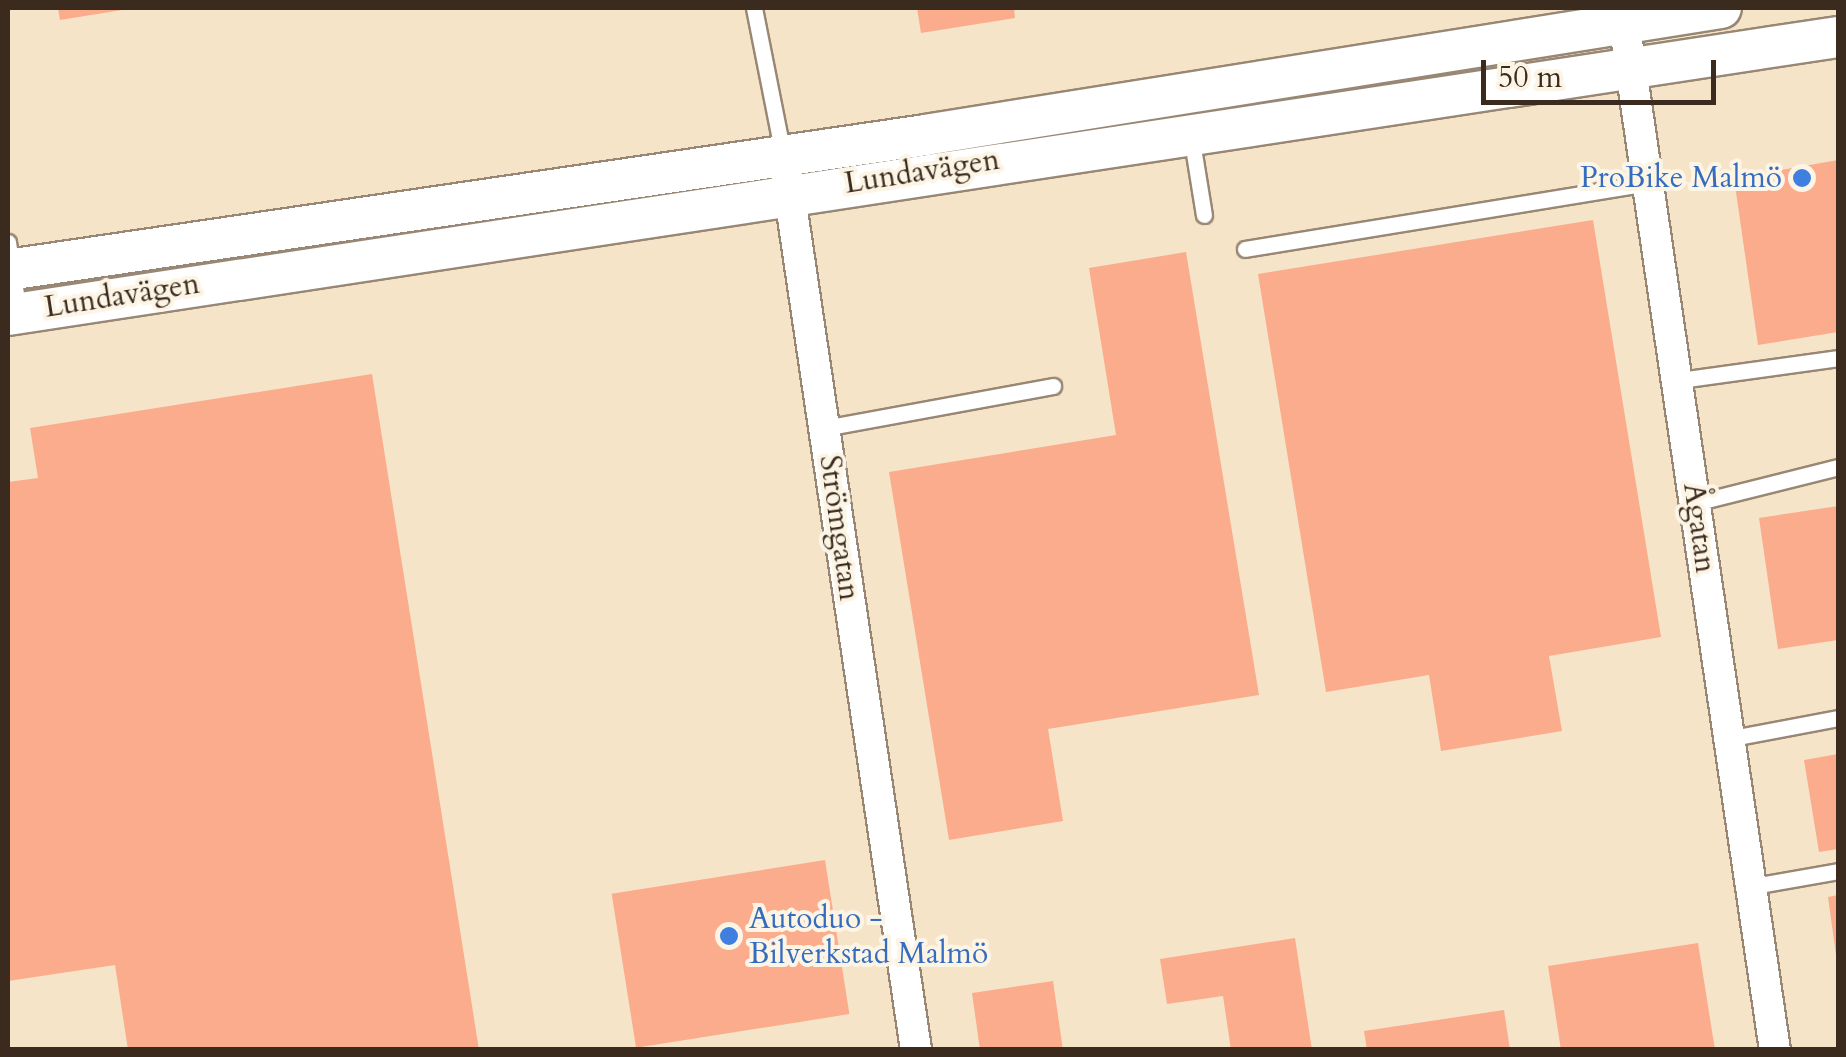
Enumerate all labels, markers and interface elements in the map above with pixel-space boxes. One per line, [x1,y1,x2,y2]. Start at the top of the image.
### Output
scale bar [1486,40,1721,102]
text: 50 m [1498,57,1562,98]
street label: Lundavägen [842,142,1002,202]
place label: ProBike Malmö [1580,160,1782,196]
marker: ProBike Malmö [1791,167,1813,189]
street label: Lundavägen [42,266,202,326]
street label: Strömgatan [811,453,867,603]
street label: Ågatan [1675,481,1723,575]
place label: Autoduo - Bilverkstad Malmö [749,901,988,972]
marker: Autoduo - Bilverkstad Malmö [718,925,740,947]

